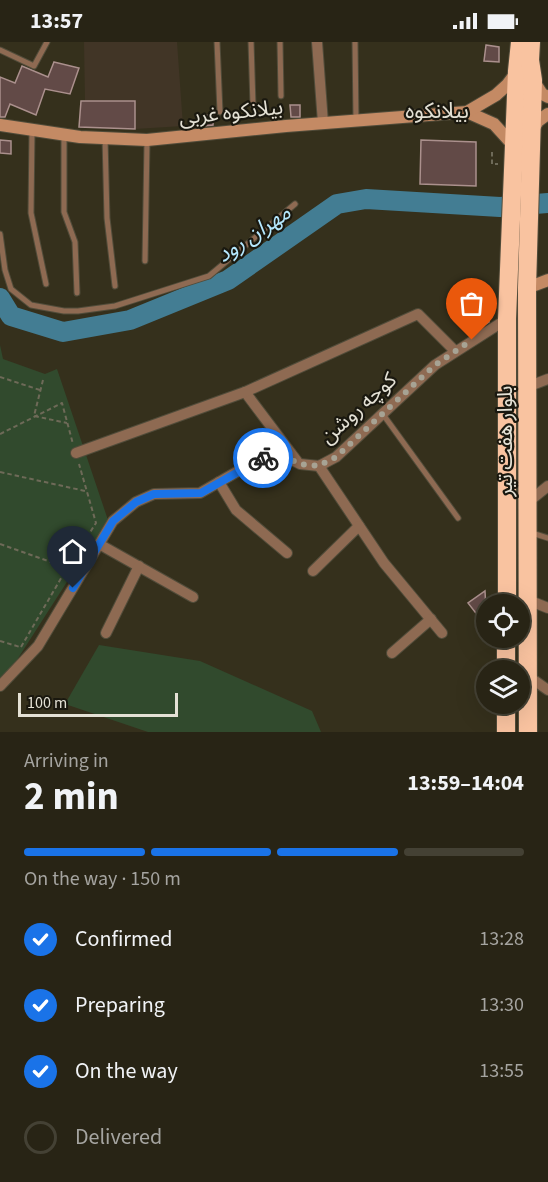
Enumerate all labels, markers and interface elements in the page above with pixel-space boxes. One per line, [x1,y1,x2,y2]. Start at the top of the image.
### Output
text: 13:57 [30,5,83,37]
street label: بیلانکوه غربی [178,92,284,132]
district label: بیلانکوه [405,95,469,127]
water label: مهران رود [210,197,298,271]
pin [446,278,497,340]
icon: bag [455,287,488,320]
street label: کوچه روشن [313,365,403,451]
street label: بلوار هفت تیر [490,386,520,497]
courier [233,428,293,488]
icon: bike [247,442,280,475]
pin [47,526,98,588]
icon: home [56,535,89,568]
map controls [476,594,530,714]
button: locate [476,594,530,648]
button: layers [476,660,530,714]
scale bar [18,690,178,718]
text: 100 m [27,692,67,714]
text: Arriving in [24,747,109,775]
text: 13:59–14:04 [407,767,524,799]
text: 2 min [24,769,119,825]
text: On the way · 150 m [24,865,181,893]
icon: check [24,923,57,956]
text: Confirmed [75,923,172,955]
text: 13:28 [479,925,524,953]
icon: check [24,989,57,1022]
text: Preparing [75,989,165,1021]
text: 13:30 [479,991,524,1019]
icon: check [24,1055,57,1088]
text: On the way [75,1055,178,1087]
text: 13:55 [479,1057,524,1085]
text: Delivered [75,1121,162,1153]

